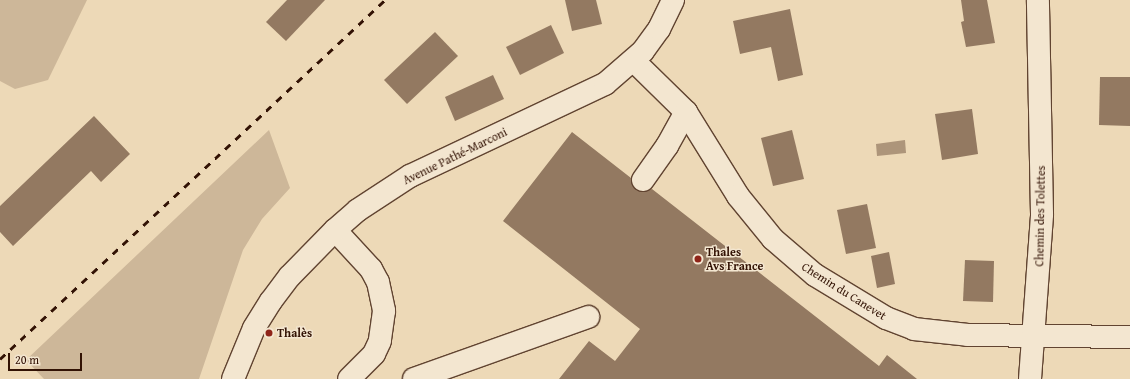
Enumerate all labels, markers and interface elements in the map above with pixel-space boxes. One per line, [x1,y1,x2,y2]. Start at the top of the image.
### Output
street label: Avenue Pathé-Marconi [401,125,509,187]
street label: Chemin des Tolettes [1032,165,1048,267]
place label: Thales Avs France [706,245,763,273]
marker: Thales Avs France [693,254,703,264]
street label: Chemin du Canevet [799,259,889,323]
place label: Thalès [277,326,312,340]
marker: Thalès [264,328,274,338]
scale bar [10,345,84,371]
text: 20 m [15,351,39,368]

